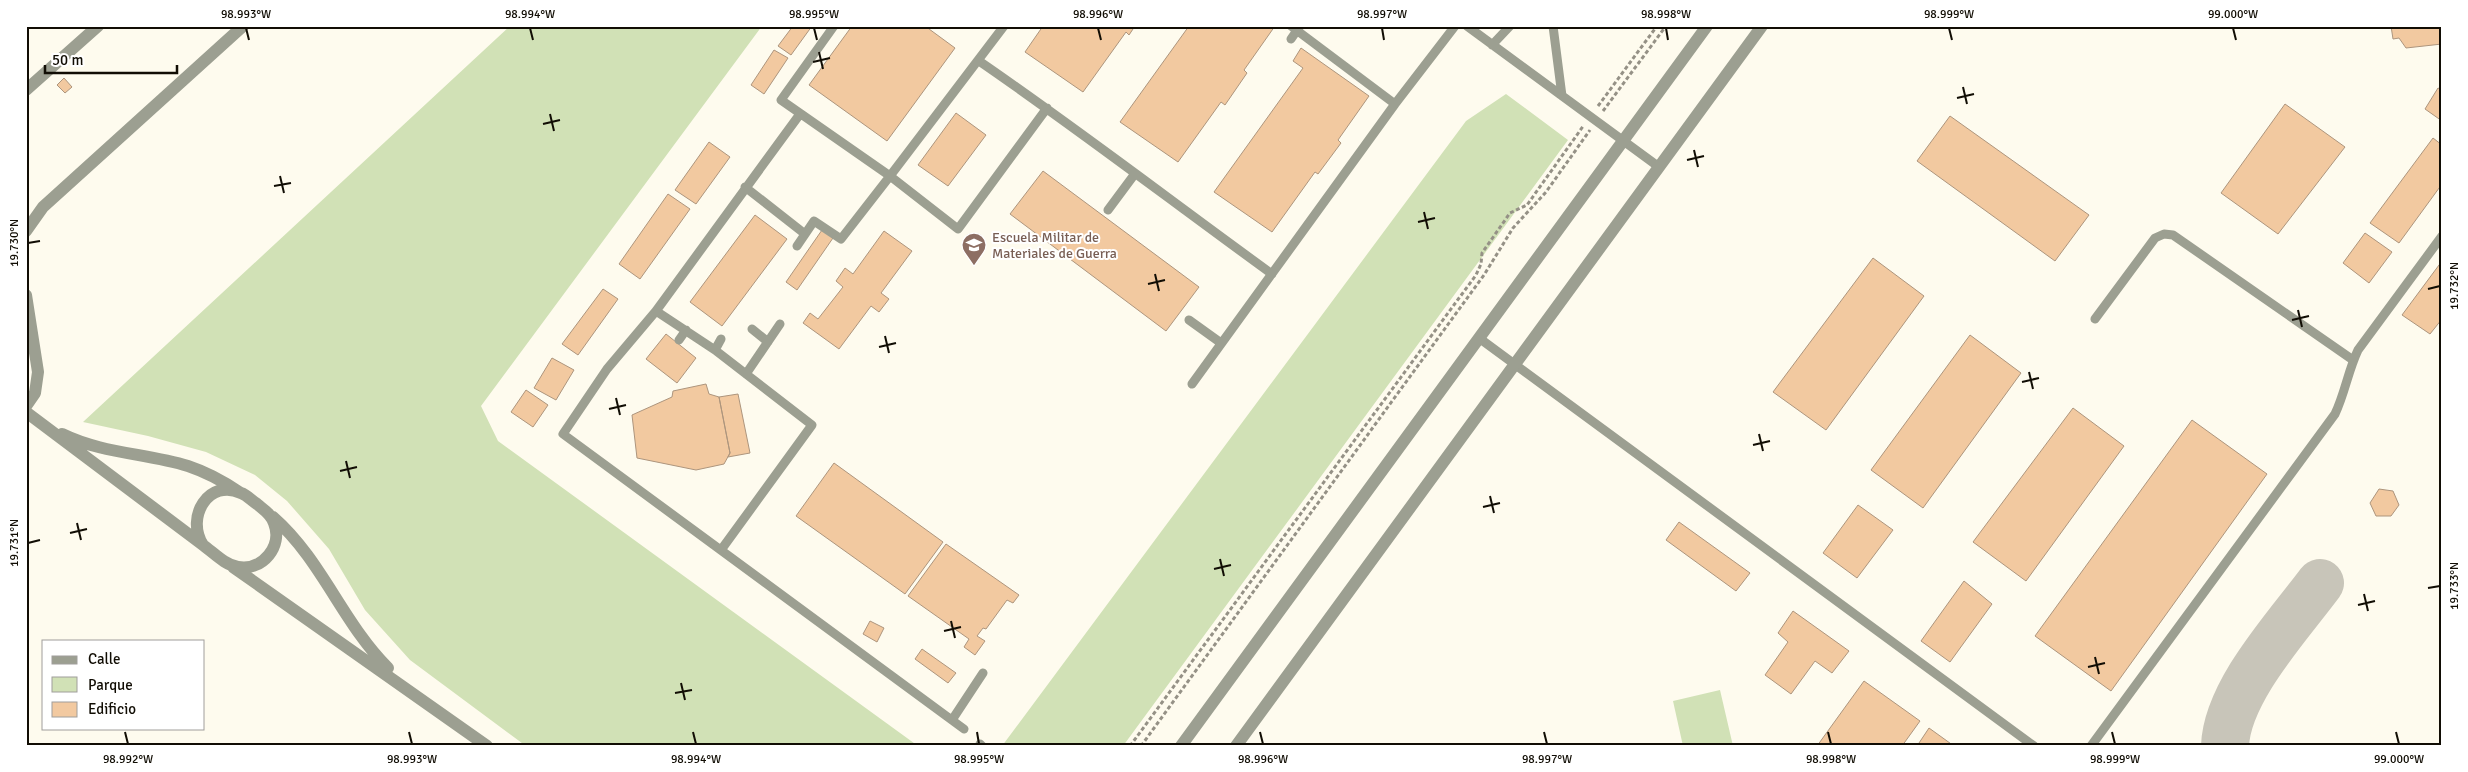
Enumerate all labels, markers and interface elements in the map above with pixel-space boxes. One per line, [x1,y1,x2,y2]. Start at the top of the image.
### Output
text: 98.993°W [221,7,271,22]
text: 98.994°W [505,7,555,22]
text: 98.995°W [789,7,839,22]
text: 98.996°W [1073,7,1123,22]
text: 98.997°W [1357,7,1407,22]
text: 98.998°W [1641,7,1691,22]
text: 98.999°W [1924,7,1974,22]
text: 99.000°W [2208,7,2258,22]
scale bar [45,42,178,74]
text: 50 m [52,51,83,69]
text: 19.730°N [7,219,22,267]
place label: Escuela Militar de Materiales de Guerra [992,229,1117,262]
school or university icon: Escuela Militar de Materiales de Guerra [961,232,987,266]
text: 19.732°N [2447,262,2462,310]
text: 19.731°N [7,519,22,567]
text: 19.733°N [2447,562,2462,610]
legend [42,640,205,730]
text: Calle [88,650,121,668]
text: Parque [88,676,133,694]
text: Edificio [88,700,136,718]
text: 98.992°W [103,752,153,767]
text: 98.993°W [387,752,437,767]
text: 98.994°W [671,752,721,767]
text: 98.995°W [954,752,1004,767]
text: 98.996°W [1238,752,1288,767]
text: 98.997°W [1522,752,1572,767]
text: 98.998°W [1806,752,1856,767]
text: 98.999°W [2090,752,2140,767]
text: 99.000°W [2374,752,2424,767]

